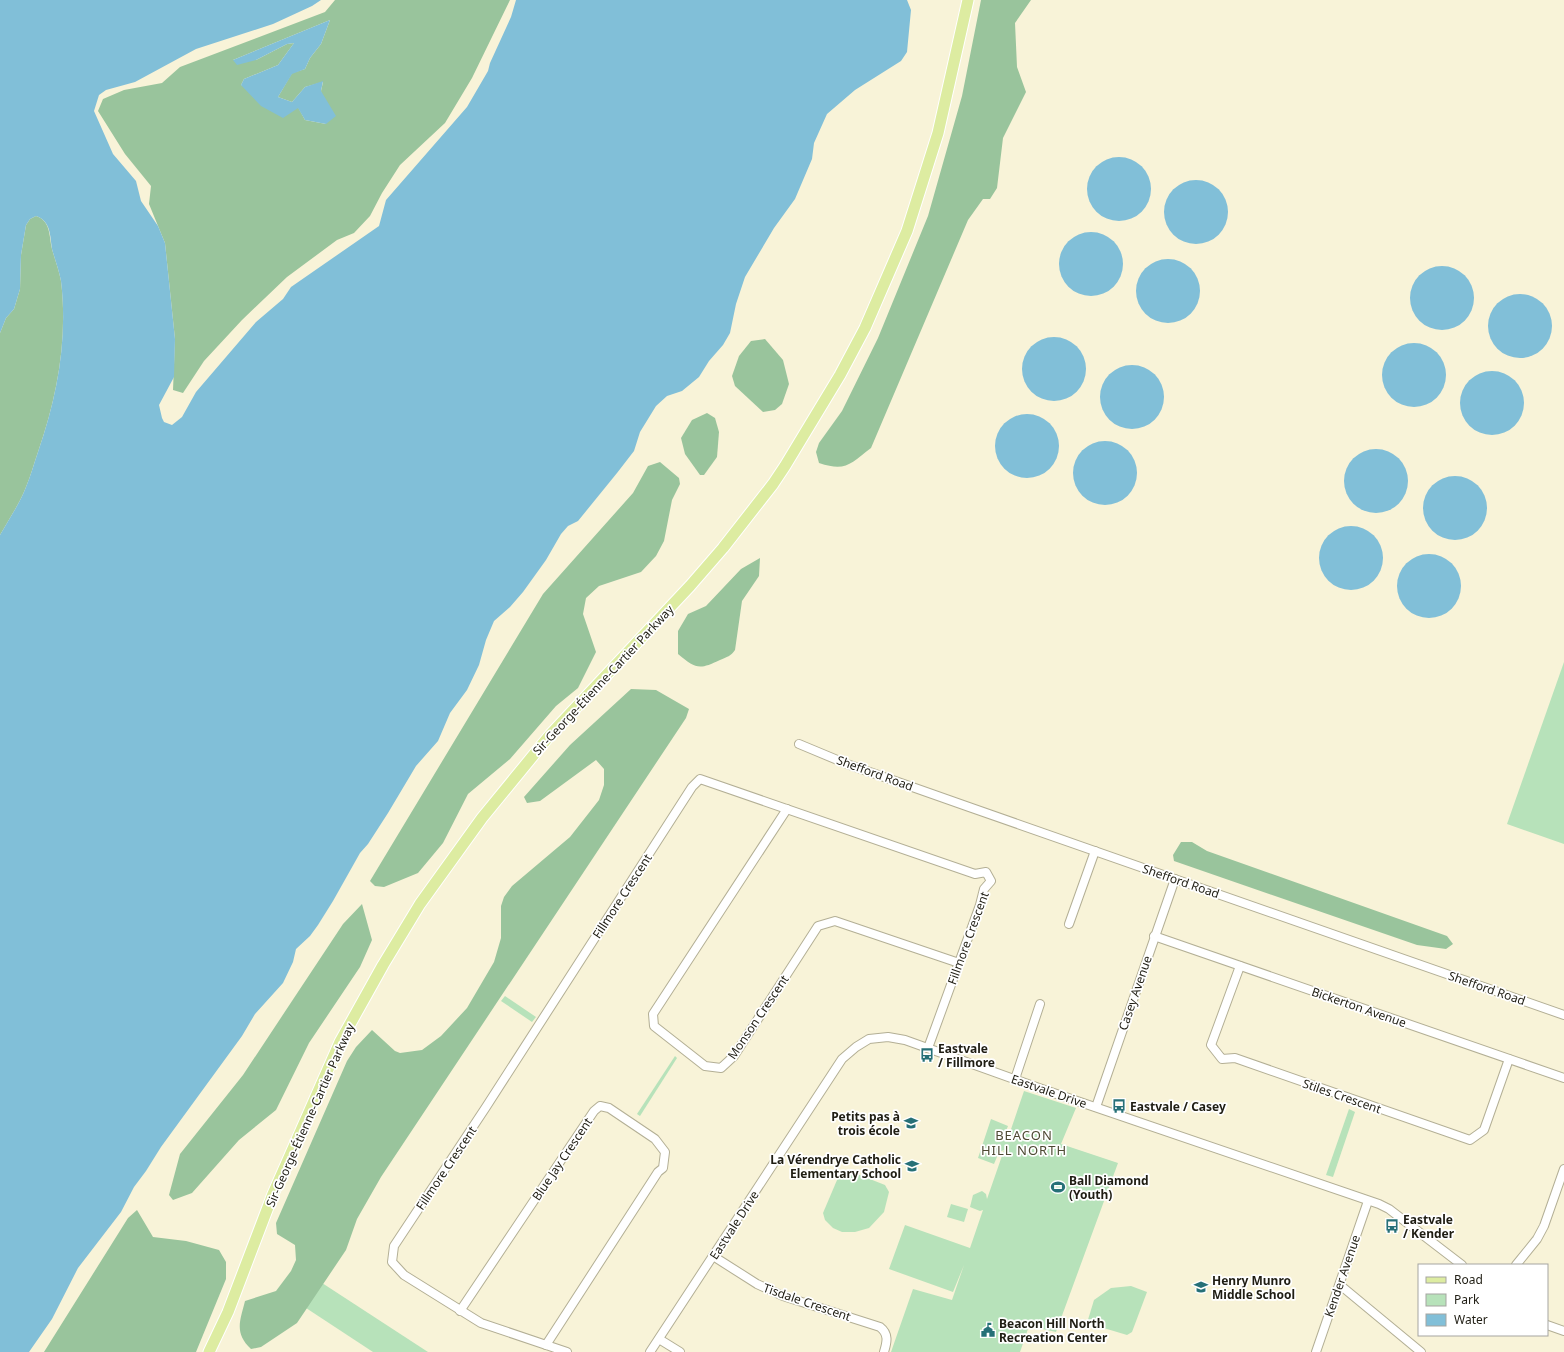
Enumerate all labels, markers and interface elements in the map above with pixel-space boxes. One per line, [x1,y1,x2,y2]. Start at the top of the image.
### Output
street label: Sir-George-Étienne-Cartier Parkway [529,601,678,759]
street label: Shefford Road [834,751,916,795]
street label: Fillmore Crescent [588,850,656,942]
street label: Shefford Road [1140,860,1222,902]
street label: Fillmore Crescent [943,889,993,987]
street label: Casey Avenue [1114,953,1156,1033]
street label: Shefford Road [1446,967,1528,1009]
street label: Monson Crescent [723,971,793,1062]
street label: Bickerton Avenue [1309,983,1409,1031]
street label: Sir-George-Étienne-Cartier Parkway [262,1020,359,1210]
place label: Eastvale / Fillmore [938,1040,995,1071]
bus stop icon: Eastvale / Fillmore [919,1047,935,1063]
street label: Eastvale Drive [1009,1070,1089,1112]
street label: Stiles Crescent [1301,1075,1384,1118]
bus stop icon: Eastvale / Casey [1111,1098,1127,1114]
place label: Eastvale / Casey [1130,1098,1226,1115]
place label: Petits pas à trois école [831,1108,900,1139]
street label: Blue Jay Crescent [528,1114,596,1204]
school or university icon: Petits pas à trois école [903,1115,919,1131]
street label: Fillmore Crescent [412,1122,481,1213]
district label: BEACON HILL NORTH [981,1126,1067,1159]
place label: La Vérendrye Catholic Elementary School [770,1151,901,1182]
school or university icon: La Vérendrye Catholic Elementary School [904,1158,920,1174]
place label: Ball Diamond (Youth) [1069,1172,1149,1203]
sports icon: Ball Diamond (Youth) [1050,1179,1066,1195]
street label: Eastvale Drive [705,1187,763,1263]
place label: Eastvale / Kender [1403,1211,1455,1242]
bus stop icon: Eastvale / Kender [1384,1218,1400,1234]
street label: Kender Avenue [1320,1232,1364,1319]
legend [1418,1264,1548,1336]
text: Road [1454,1271,1483,1288]
place label: Henry Munro Middle School [1212,1272,1295,1303]
street label: Tisdale Crescent [761,1279,854,1325]
school or university icon: Henry Munro Middle School [1193,1279,1209,1295]
text: Park [1454,1291,1480,1308]
text: Water [1454,1311,1488,1328]
place label: Beacon Hill North Recreation Center [999,1315,1108,1346]
public building icon: Beacon Hill North Recreation Center [980,1322,996,1338]

